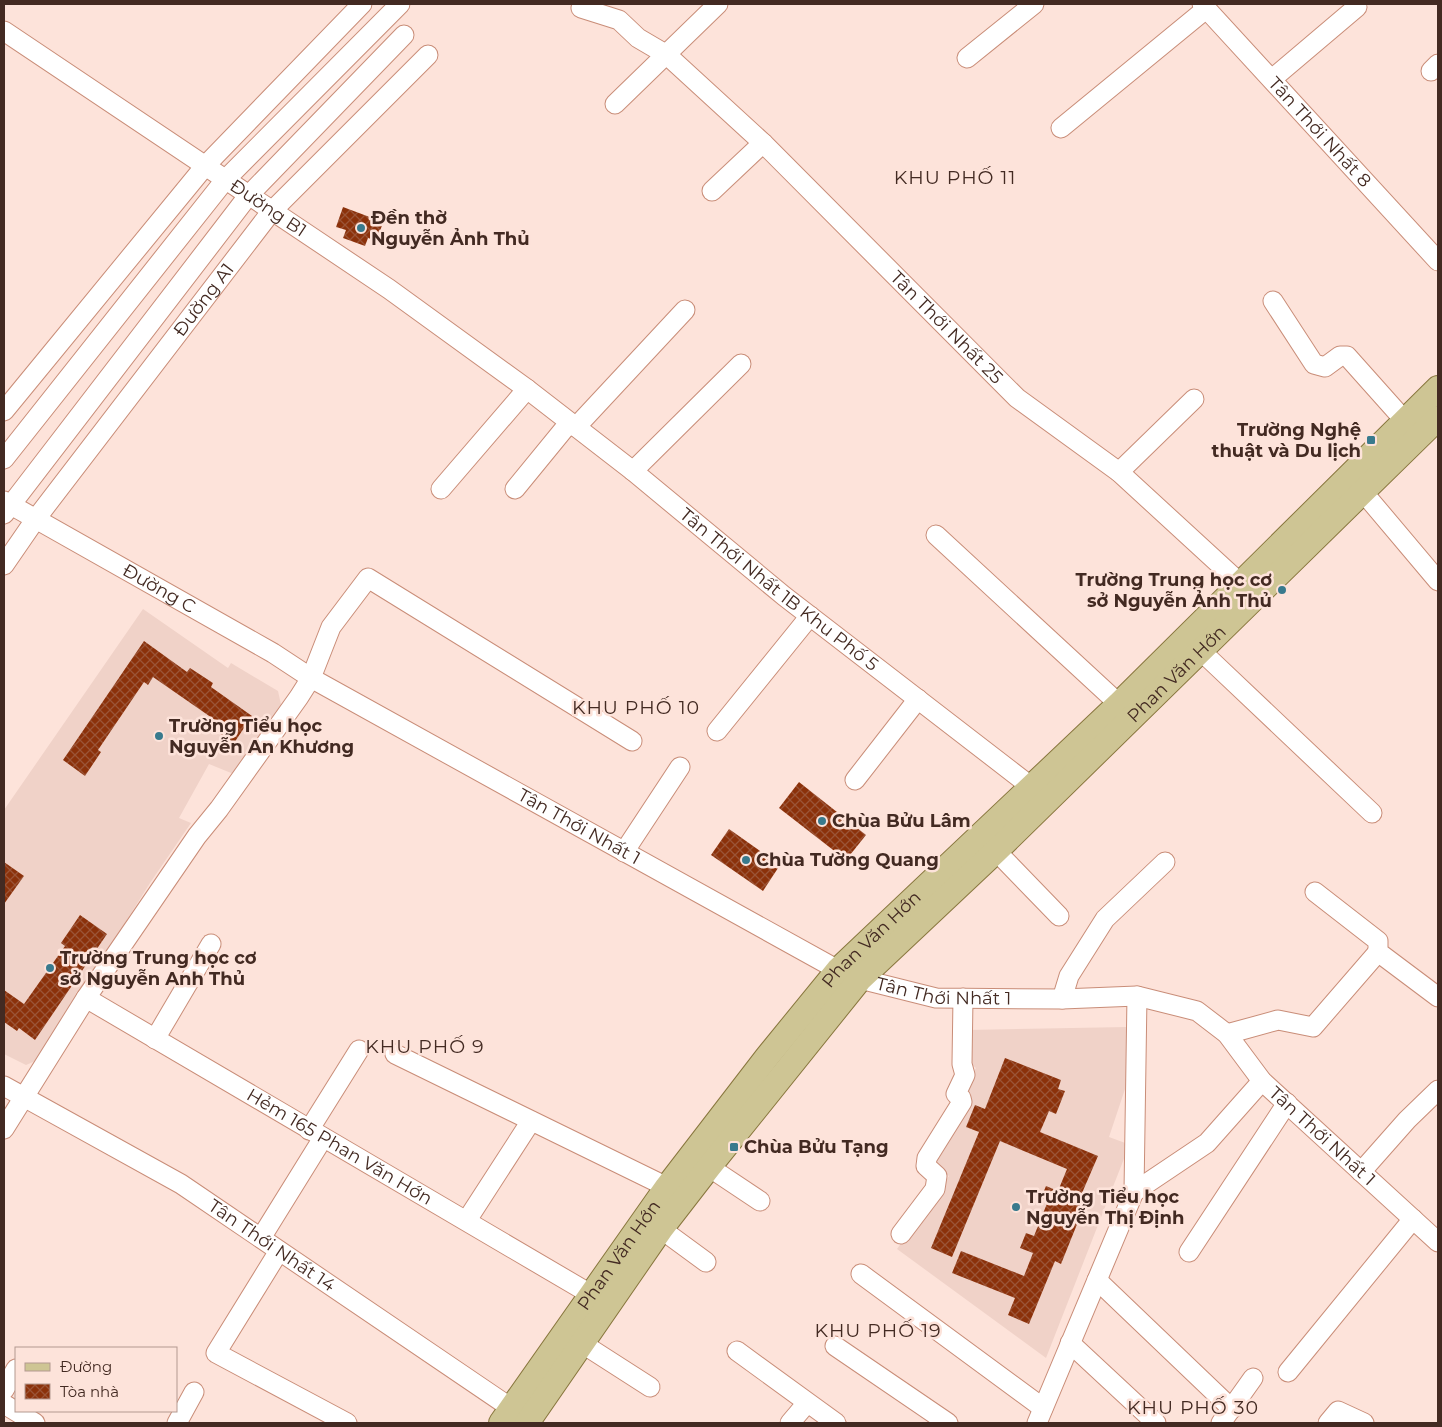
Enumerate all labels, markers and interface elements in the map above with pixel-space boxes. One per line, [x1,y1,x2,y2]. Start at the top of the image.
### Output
street label: Tân Thới Nhất 8 [1264,73,1376,192]
district label: KHU PHỐ 11 [894,166,1016,189]
street label: Đường B1 [226,175,311,242]
place label: Đền thờ Nguyễn Ảnh Thủ [371,207,530,250]
marker: Đền thờ Nguyễn Ảnh Thủ [355,222,367,234]
street label: Đường A1 [169,259,239,341]
street label: Tân Thới Nhất 25 [886,266,1008,388]
place label: Trường Nghệ thuật và Du lịch [1212,419,1361,462]
marker: Trường Nghệ thuật và Du lịch [1365,434,1377,446]
street label: Tân Thới Nhất 1B Khu Phố 5 [675,503,883,676]
street label: Đường C [119,559,199,618]
place label: Trường Trung học cơ sở Nguyễn Ảnh Thủ [1076,569,1272,612]
marker: Trường Trung học cơ sở Nguyễn Ảnh Thủ [1276,584,1288,596]
street label: Phan Văn Hớn [1123,621,1231,727]
district label: KHU PHỐ 10 [572,696,700,719]
place label: Trường Tiểu học Nguyễn An Khương [169,715,354,758]
marker: Trường Tiểu học Nguyễn An Khương [153,730,165,742]
street label: Tân Thới Nhất 1 [514,784,644,869]
place label: Chùa Bửu Lâm [832,810,971,832]
marker: Chùa Bửu Lâm [816,815,828,827]
place label: Chùa Tường Quang [756,849,939,871]
marker: Chùa Tường Quang [740,854,752,866]
street label: Phan Văn Hớn [817,886,926,992]
place label: Trường Trung học cơ sở Nguyễn Anh Thủ [60,947,257,990]
marker: Trường Trung học cơ sở Nguyễn Anh Thủ [44,962,56,974]
street label: Tân Thới Nhất 1 [874,972,1011,1010]
district label: KHU PHỐ 9 [365,1035,485,1058]
street label: Tân Thới Nhất 1 [1264,1082,1380,1190]
street label: Hẻm 165 Phan Văn Hớn [243,1084,436,1210]
place label: Chùa Bửu Tạng [744,1136,889,1158]
marker: Chùa Bửu Tạng [728,1141,740,1153]
place label: Trường Tiểu học Nguyễn Thị Định [1026,1186,1184,1229]
street label: Tân Thới Nhất 14 [204,1195,339,1296]
street label: Phan Văn Hớn [573,1196,665,1315]
marker: Trường Tiểu học Nguyễn Thị Định [1010,1201,1022,1213]
district label: KHU PHỐ 19 [814,1319,942,1342]
legend [15,1347,178,1412]
text: Đường [60,1357,112,1376]
text: Tòa nhà [60,1382,119,1401]
district label: KHU PHỐ 30 [1127,1396,1259,1419]

